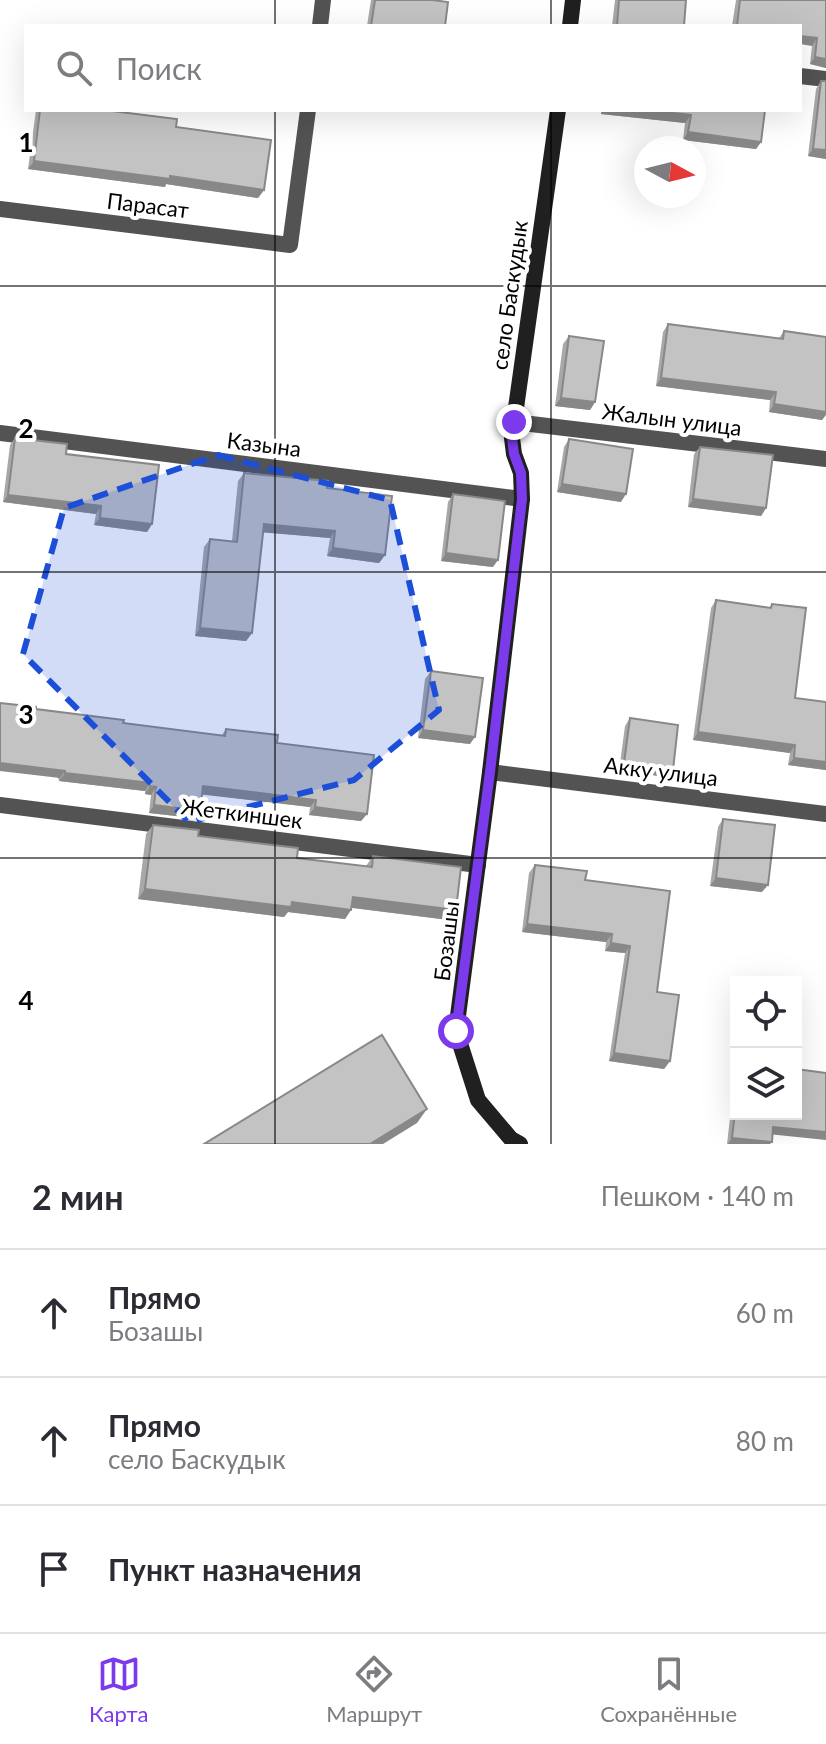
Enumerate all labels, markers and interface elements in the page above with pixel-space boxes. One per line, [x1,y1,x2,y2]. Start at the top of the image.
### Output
search box [24,24,802,112]
icon: search [52,46,96,90]
text: Поиск [116,50,202,86]
text: 1 [18,126,34,158]
north arrow [634,136,706,208]
street label: Парасат [105,187,191,223]
street label: село Баскудык [485,218,533,371]
street label: Жалын улица [601,397,743,441]
route end [496,404,532,440]
text: 2 [18,412,34,444]
street label: Казына [225,426,303,462]
text: 3 [18,698,34,730]
street label: Акку улица [602,751,720,791]
street label: Жеткиншек [180,792,305,834]
street label: Бозашы [428,899,464,983]
map controls [730,976,802,1120]
button: locate [730,976,802,1048]
text: 4 [18,984,34,1016]
route start [438,1013,474,1049]
button: layers [730,1048,802,1120]
text: 2 мин [32,1176,124,1217]
text: Пешком · 140 m [601,1180,794,1212]
text: Прямо [108,1279,201,1315]
icon: ahead [32,1291,76,1335]
text: 60 m [736,1297,794,1329]
text: Бозашы [108,1315,203,1347]
text: Прямо [108,1407,201,1443]
icon: ahead [32,1419,76,1463]
text: 80 m [736,1425,794,1457]
text: село Баскудык [108,1443,286,1475]
icon: arrive [32,1547,76,1591]
text: Пункт назначения [108,1551,362,1587]
tab: Карта [89,1652,148,1727]
tab: Маршрут [326,1652,422,1727]
tab: Сохранённые [600,1652,737,1727]

